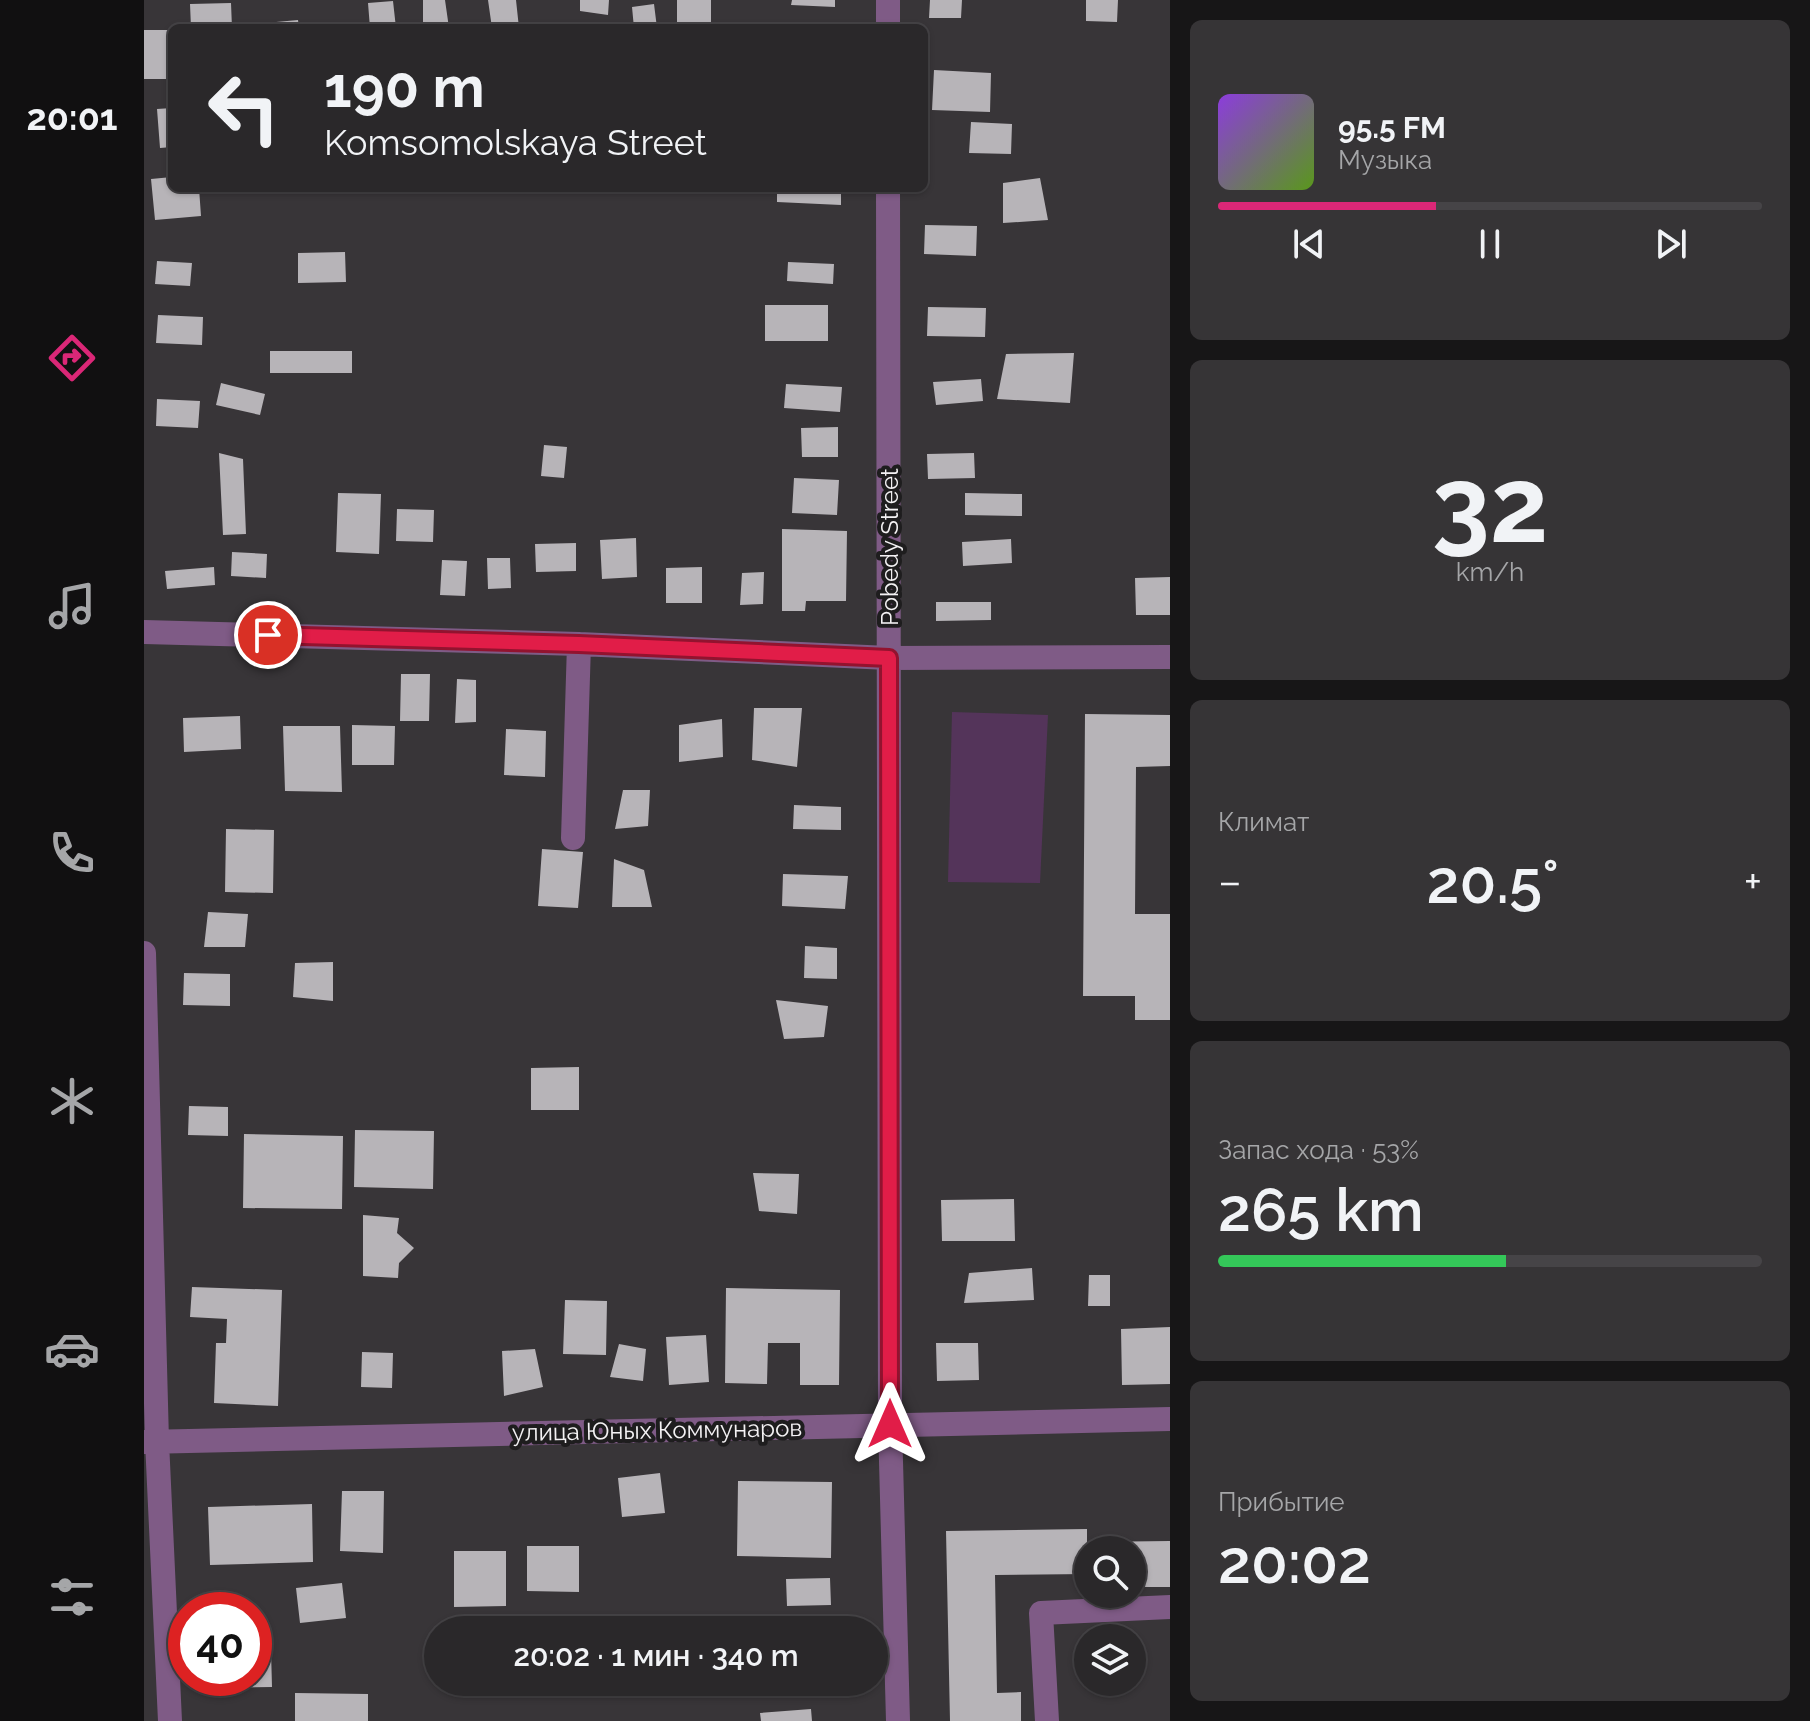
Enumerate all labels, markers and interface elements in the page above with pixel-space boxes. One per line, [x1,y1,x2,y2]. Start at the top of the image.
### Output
text: 190 m [324,54,485,120]
icon: left [192,56,296,160]
text: 20:01 [26,96,118,138]
text: 95.5 FM [1338,110,1446,145]
text: Komsomolskaya Street [324,121,707,163]
text: Музыка [1338,145,1432,175]
icon: previous [1287,222,1331,266]
icon: pause [1468,222,1512,266]
icon: next [1649,222,1693,266]
icon: directions [44,330,100,386]
text: 32 [1432,444,1548,566]
street label: Pobedy Street [875,468,904,626]
text: km/h [1456,557,1524,587]
icon: music [44,578,100,634]
pin [234,601,302,669]
icon: arrive [246,613,290,657]
text: Климат [1218,807,1309,837]
icon: phone [44,825,100,881]
text: 20.5° [1427,847,1559,917]
text: − [1218,856,1242,907]
text: + [1744,856,1762,907]
icon: climate [44,1073,100,1129]
text: Запас хода · 53% [1218,1135,1419,1165]
text: 265 km [1218,1175,1424,1245]
icon: car [44,1321,100,1377]
position arrow [848,1382,932,1466]
street label: улица Юных Коммунаров [512,1413,802,1447]
text: Прибытие [1218,1487,1345,1517]
text: 20:02 [1218,1527,1371,1597]
map controls [1074,1536,1146,1696]
button: search [1074,1536,1146,1608]
icon: filters [44,1569,100,1625]
speed limit sign: 40 [168,1592,272,1696]
button: layers [1074,1624,1146,1696]
text: 20:02 · 1 мин · 340 m [513,1638,799,1673]

